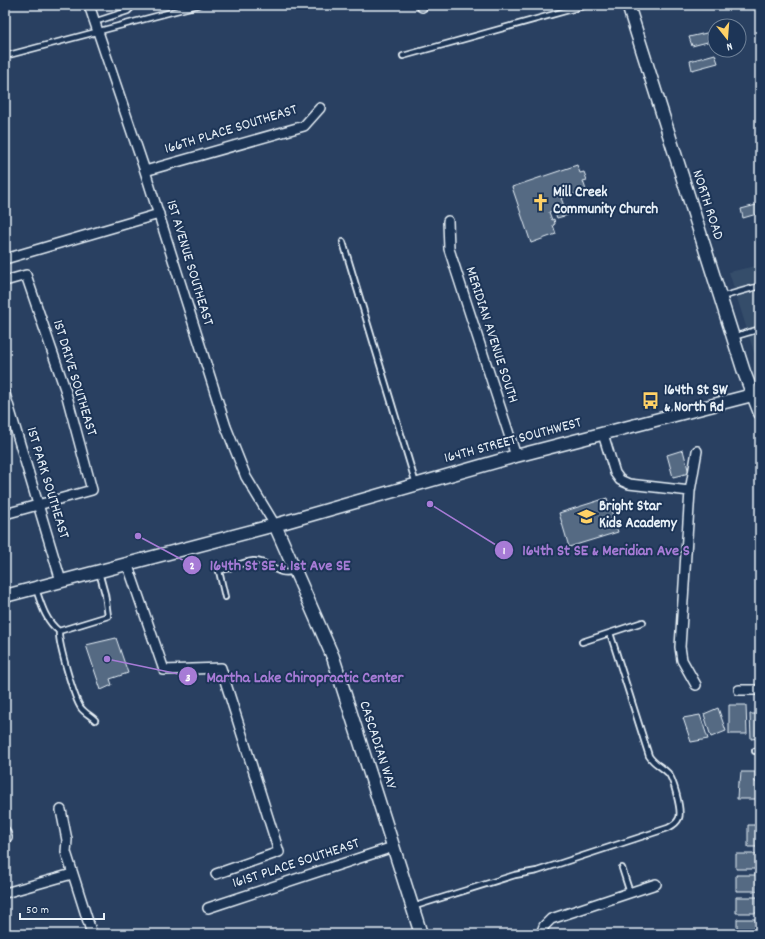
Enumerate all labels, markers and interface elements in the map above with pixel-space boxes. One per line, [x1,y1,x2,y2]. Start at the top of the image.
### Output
north arrow [707,18,747,58]
text: N [724,37,734,54]
street label: 166TH PLACE SOUTHEAST [162,99,300,161]
street label: NORTH ROAD [685,167,729,243]
place label: Mill Creek Community Church [553,182,658,221]
church icon: Mill Creek Community Church [530,192,550,212]
street label: 1ST AVENUE SOUTHEAST [159,198,219,328]
street label: MERIDIAN AVENUE SOUTH [459,264,523,406]
street label: 1ST DRIVE SOUTHEAST [46,317,102,439]
place label: 164th St SW & North Rd [664,380,728,419]
bus stop icon: 164th St SW & North Rd [641,390,661,410]
street label: 164TH STREET SOUTHWEST [442,412,584,470]
street label: 1ST PARK SOUTHEAST [20,424,74,542]
place label: Bright Star Kids Academy [599,496,678,535]
school or university icon: Bright Star Kids Academy [576,506,596,526]
callout: 164th St SE & Meridian Ave S [494,536,697,564]
text: 164th St SE & Meridian Ave S [522,540,690,563]
text: 1 [503,543,506,560]
callout: 164th St SE & 1st Ave SE [182,551,359,579]
text: 164th St SE & 1st Ave SE [210,555,351,578]
text: 2 [189,558,195,575]
callout: Martha Lake Chiropractic Center [178,662,411,690]
text: Martha Lake Chiropractic Center [206,667,405,690]
text: 3 [185,670,191,687]
street label: CASCADIAN WAY [352,698,402,792]
street label: 161ST PLACE SOUTHEAST [230,833,362,895]
scale bar [20,895,104,921]
text: 50 m [26,902,49,919]

